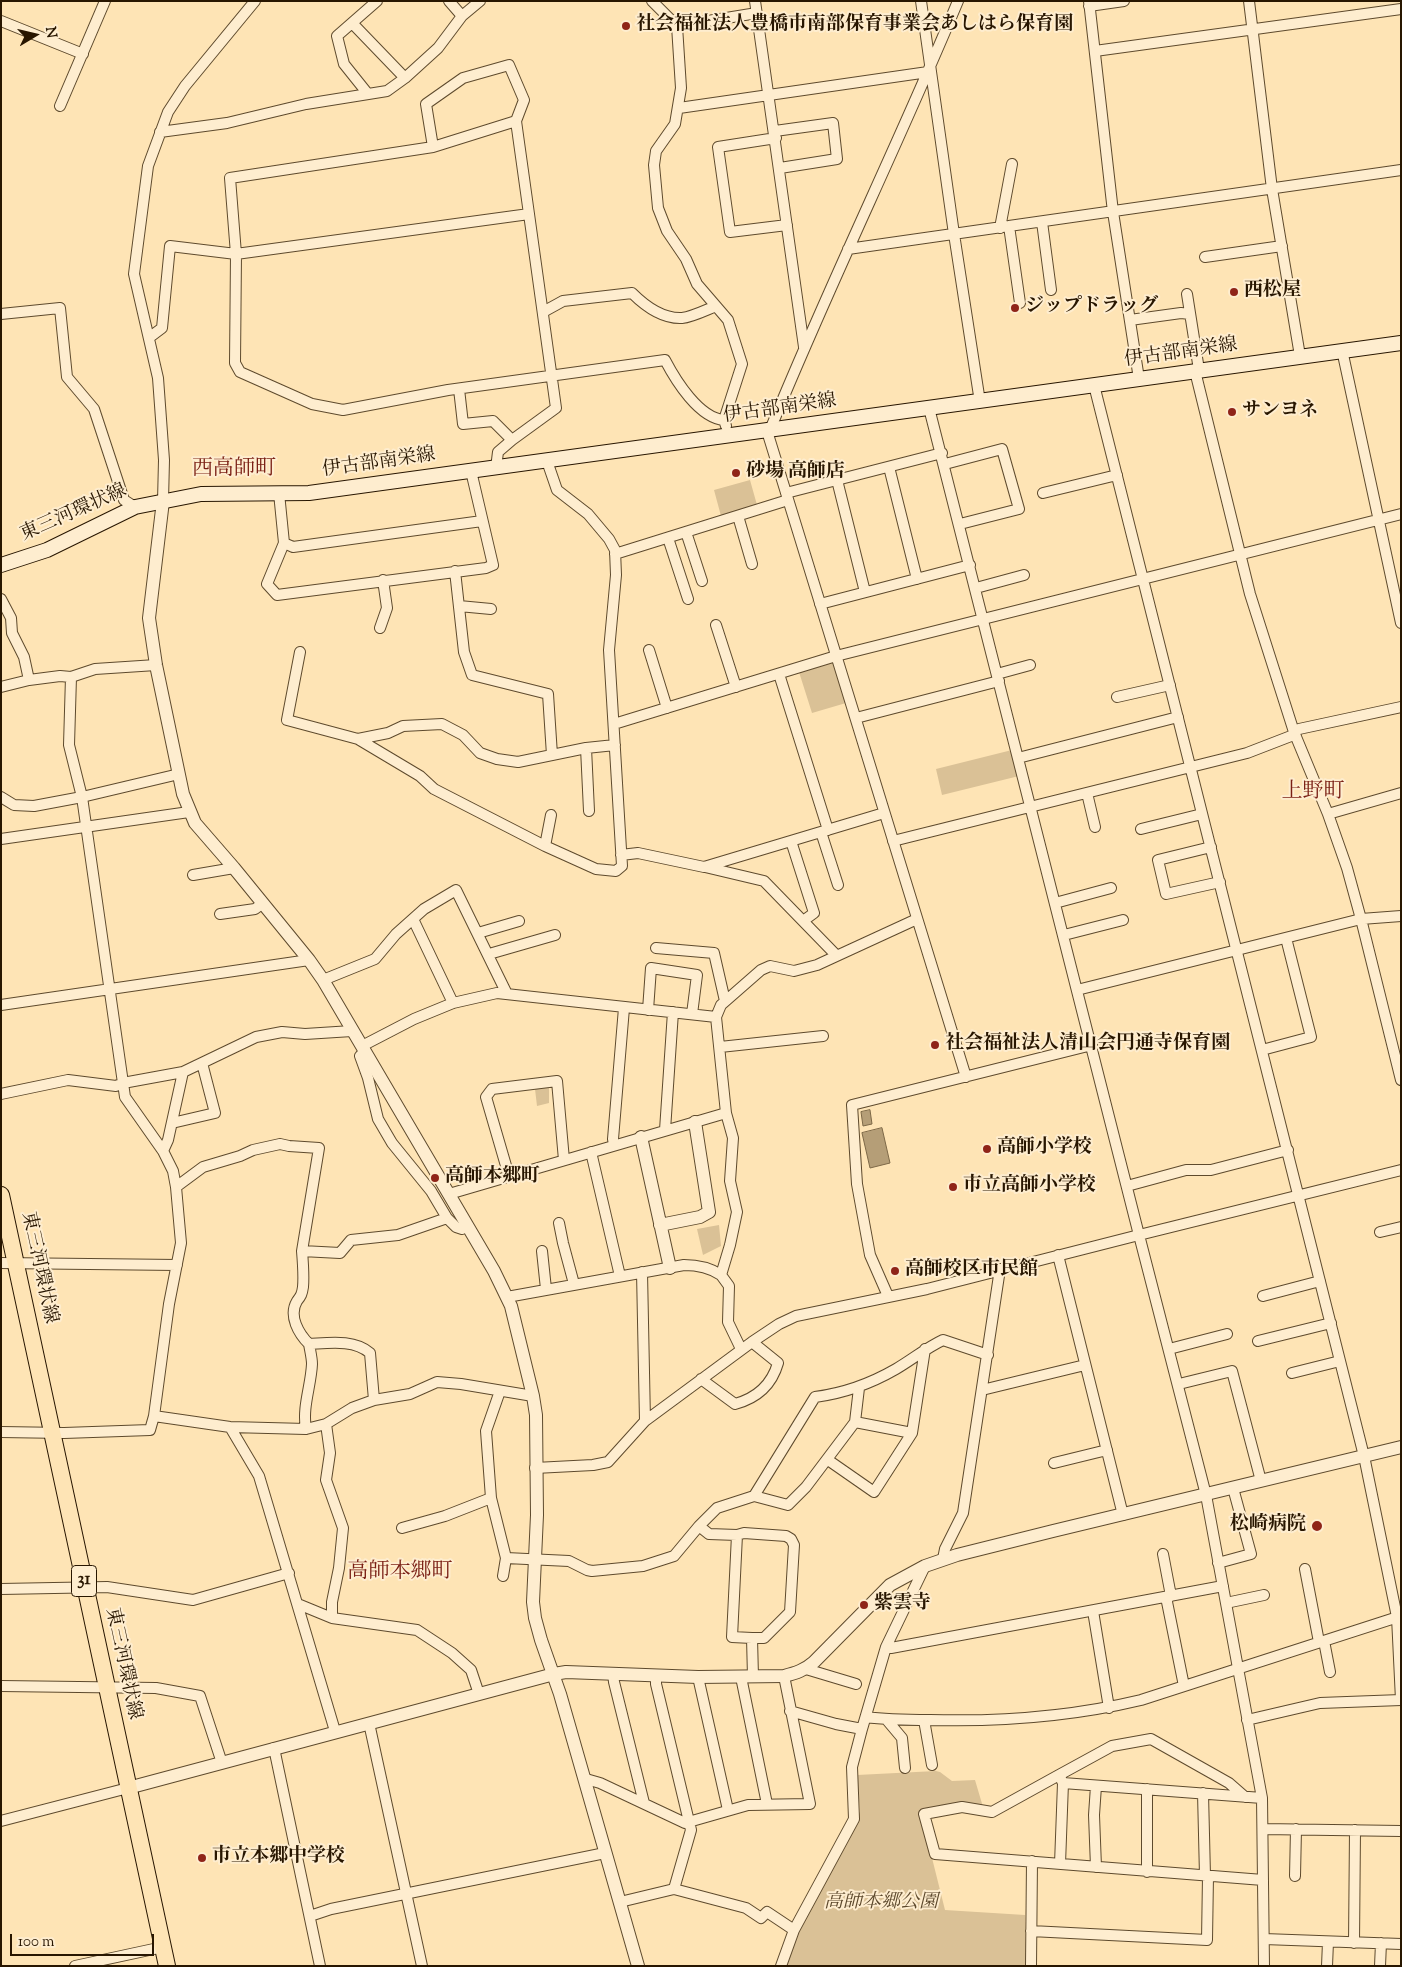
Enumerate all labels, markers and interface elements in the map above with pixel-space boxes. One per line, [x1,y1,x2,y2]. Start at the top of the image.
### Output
north arrow [10,10,60,60]
place label: 社会福祉法人豊橋市南部保育事業会あしはら保育園 [636,15,1073,37]
marker: 社会福祉法人豊橋市南部保育事業会あしはら保育園 [620,20,632,32]
text: N [39,26,61,40]
place label: 西松屋 [1244,281,1301,303]
marker: 西松屋 [1228,286,1240,298]
place label: ジップドラッグ [1025,297,1158,319]
marker: ジップドラッグ [1009,302,1021,314]
street label: 伊古部南栄線 [1123,335,1239,373]
street label: 伊古部南栄線 [722,391,838,429]
place label: サンヨネ [1242,401,1318,423]
marker: サンヨネ [1226,406,1238,418]
street label: 伊古部南栄線 [321,445,437,483]
district label: 西高師町 [192,457,276,483]
place label: 砂場 高師店 [746,462,845,484]
marker: 砂場 高師店 [730,467,742,479]
street label: 東三河環状線 [17,480,131,548]
district label: 上野町 [1282,780,1344,806]
place label: 社会福祉法人清山会円通寺保育園 [945,1034,1230,1056]
marker: 社会福祉法人清山会円通寺保育園 [929,1039,941,1051]
place label: 高師小学校 [997,1138,1092,1160]
marker: 高師小学校 [981,1143,993,1155]
place label: 高師本郷町 [445,1167,540,1189]
marker: 高師本郷町 [429,1172,441,1184]
place label: 市立高師小学校 [963,1176,1096,1198]
marker: 市立高師小学校 [947,1181,959,1193]
street label: 東三河環状線 [15,1210,61,1326]
place label: 高師校区市民館 [905,1260,1038,1282]
marker: 高師校区市民館 [889,1265,901,1277]
place label: 松崎病院 [1230,1515,1306,1537]
marker: 松崎病院 [1310,1519,1324,1533]
district label: 高師本郷町 [348,1560,452,1586]
road number: 31 [72,1565,96,1596]
place label: 紫雲寺 [874,1594,931,1616]
marker: 紫雲寺 [858,1599,870,1611]
street label: 東三河環状線 [99,1606,145,1722]
place label: 市立本郷中学校 [212,1847,345,1869]
marker: 市立本郷中学校 [196,1852,208,1864]
park label: 高師本郷公園 [824,1893,938,1915]
scale bar [12,1924,156,1956]
text: 100 m [18,1932,54,1953]

